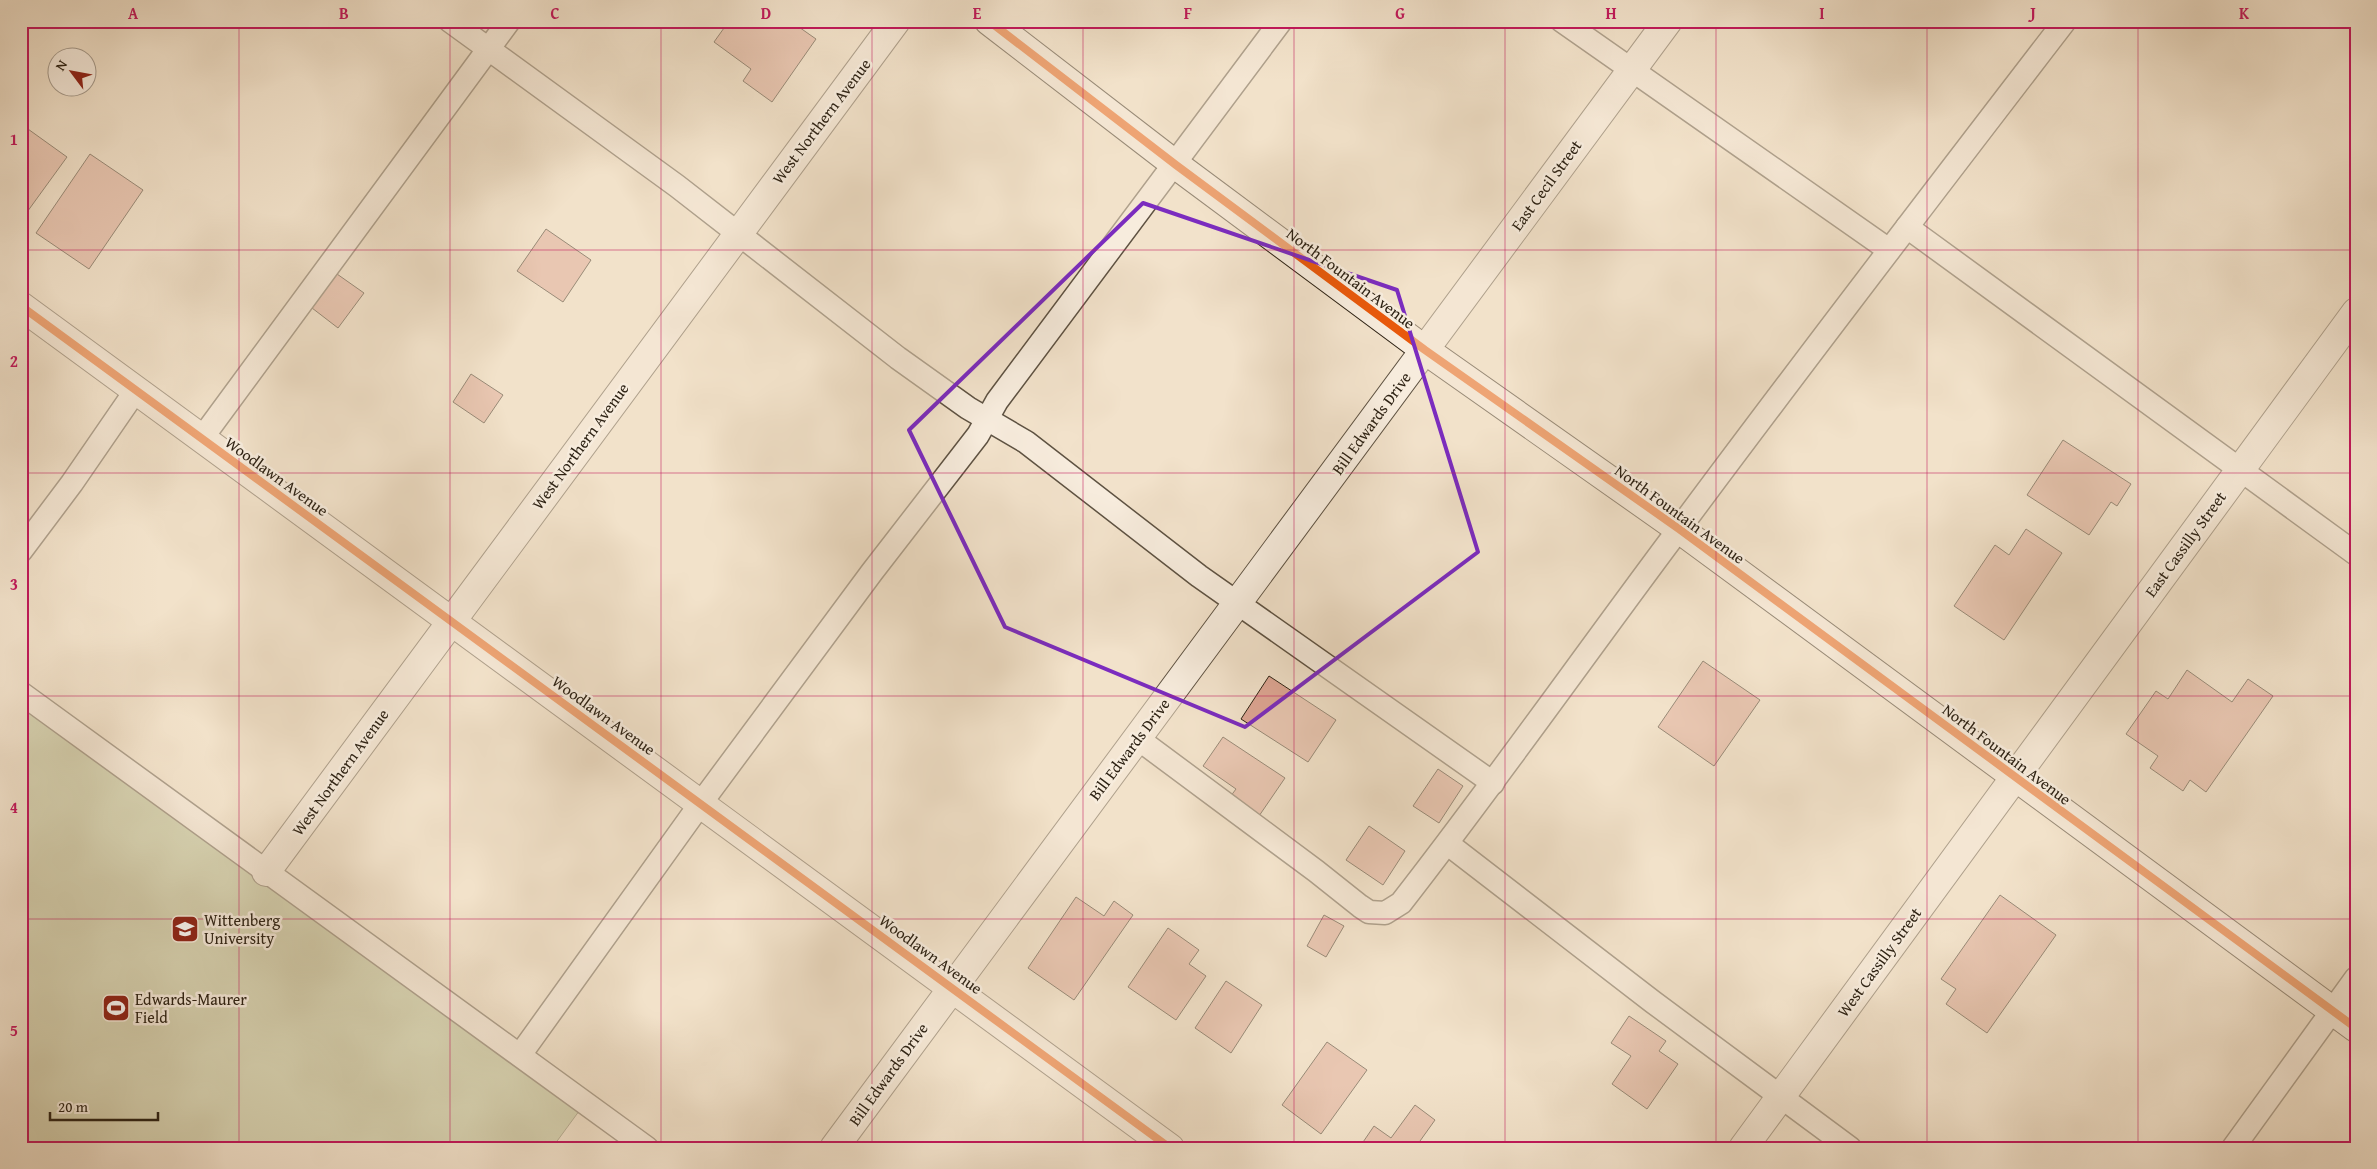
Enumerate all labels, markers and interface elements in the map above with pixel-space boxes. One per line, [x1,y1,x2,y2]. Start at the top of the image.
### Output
text: A [128,1,139,25]
text: B [339,1,349,25]
text: C [550,1,560,25]
text: D [761,1,771,25]
text: E [973,1,982,25]
text: F [1184,1,1192,25]
text: G [1395,1,1405,25]
text: H [1605,1,1617,25]
text: I [1819,1,1825,25]
text: J [2027,1,2036,25]
text: K [2239,1,2250,25]
north arrow [48,48,98,98]
street label: West Northern Avenue [766,53,876,189]
text: N [50,55,72,74]
text: 1 [10,127,18,151]
street label: East Cecil Street [1505,134,1587,236]
street label: North Fountain Avenue [1282,222,1420,334]
text: 2 [10,349,18,373]
street label: Bill Edwards Drive [1325,367,1417,479]
street label: West Northern Avenue [526,378,634,514]
street label: Woodlawn Avenue [220,430,334,522]
street label: North Fountain Avenue [1610,459,1750,569]
street label: East Cassilly Street [2138,486,2232,602]
text: 3 [10,572,18,596]
street label: Woodlawn Avenue [547,669,661,761]
street label: Bill Edwards Drive [1083,693,1175,805]
street label: North Fountain Avenue [1938,698,2076,810]
street label: West Northern Avenue [286,704,394,840]
text: 4 [10,795,18,819]
street label: West Cassilly Street [1831,902,1927,1022]
place label: Wittenberg University [204,908,280,950]
street label: Woodlawn Avenue [874,908,988,1000]
school or university icon: Wittenberg University [170,914,200,944]
place label: Edwards-Maurer Field [135,987,247,1029]
sports icon: Edwards-Maurer Field [101,993,131,1023]
text: 5 [10,1018,18,1042]
street label: Bill Edwards Drive [842,1018,934,1130]
scale bar [50,1089,158,1121]
text: 20 m [58,1096,89,1117]

